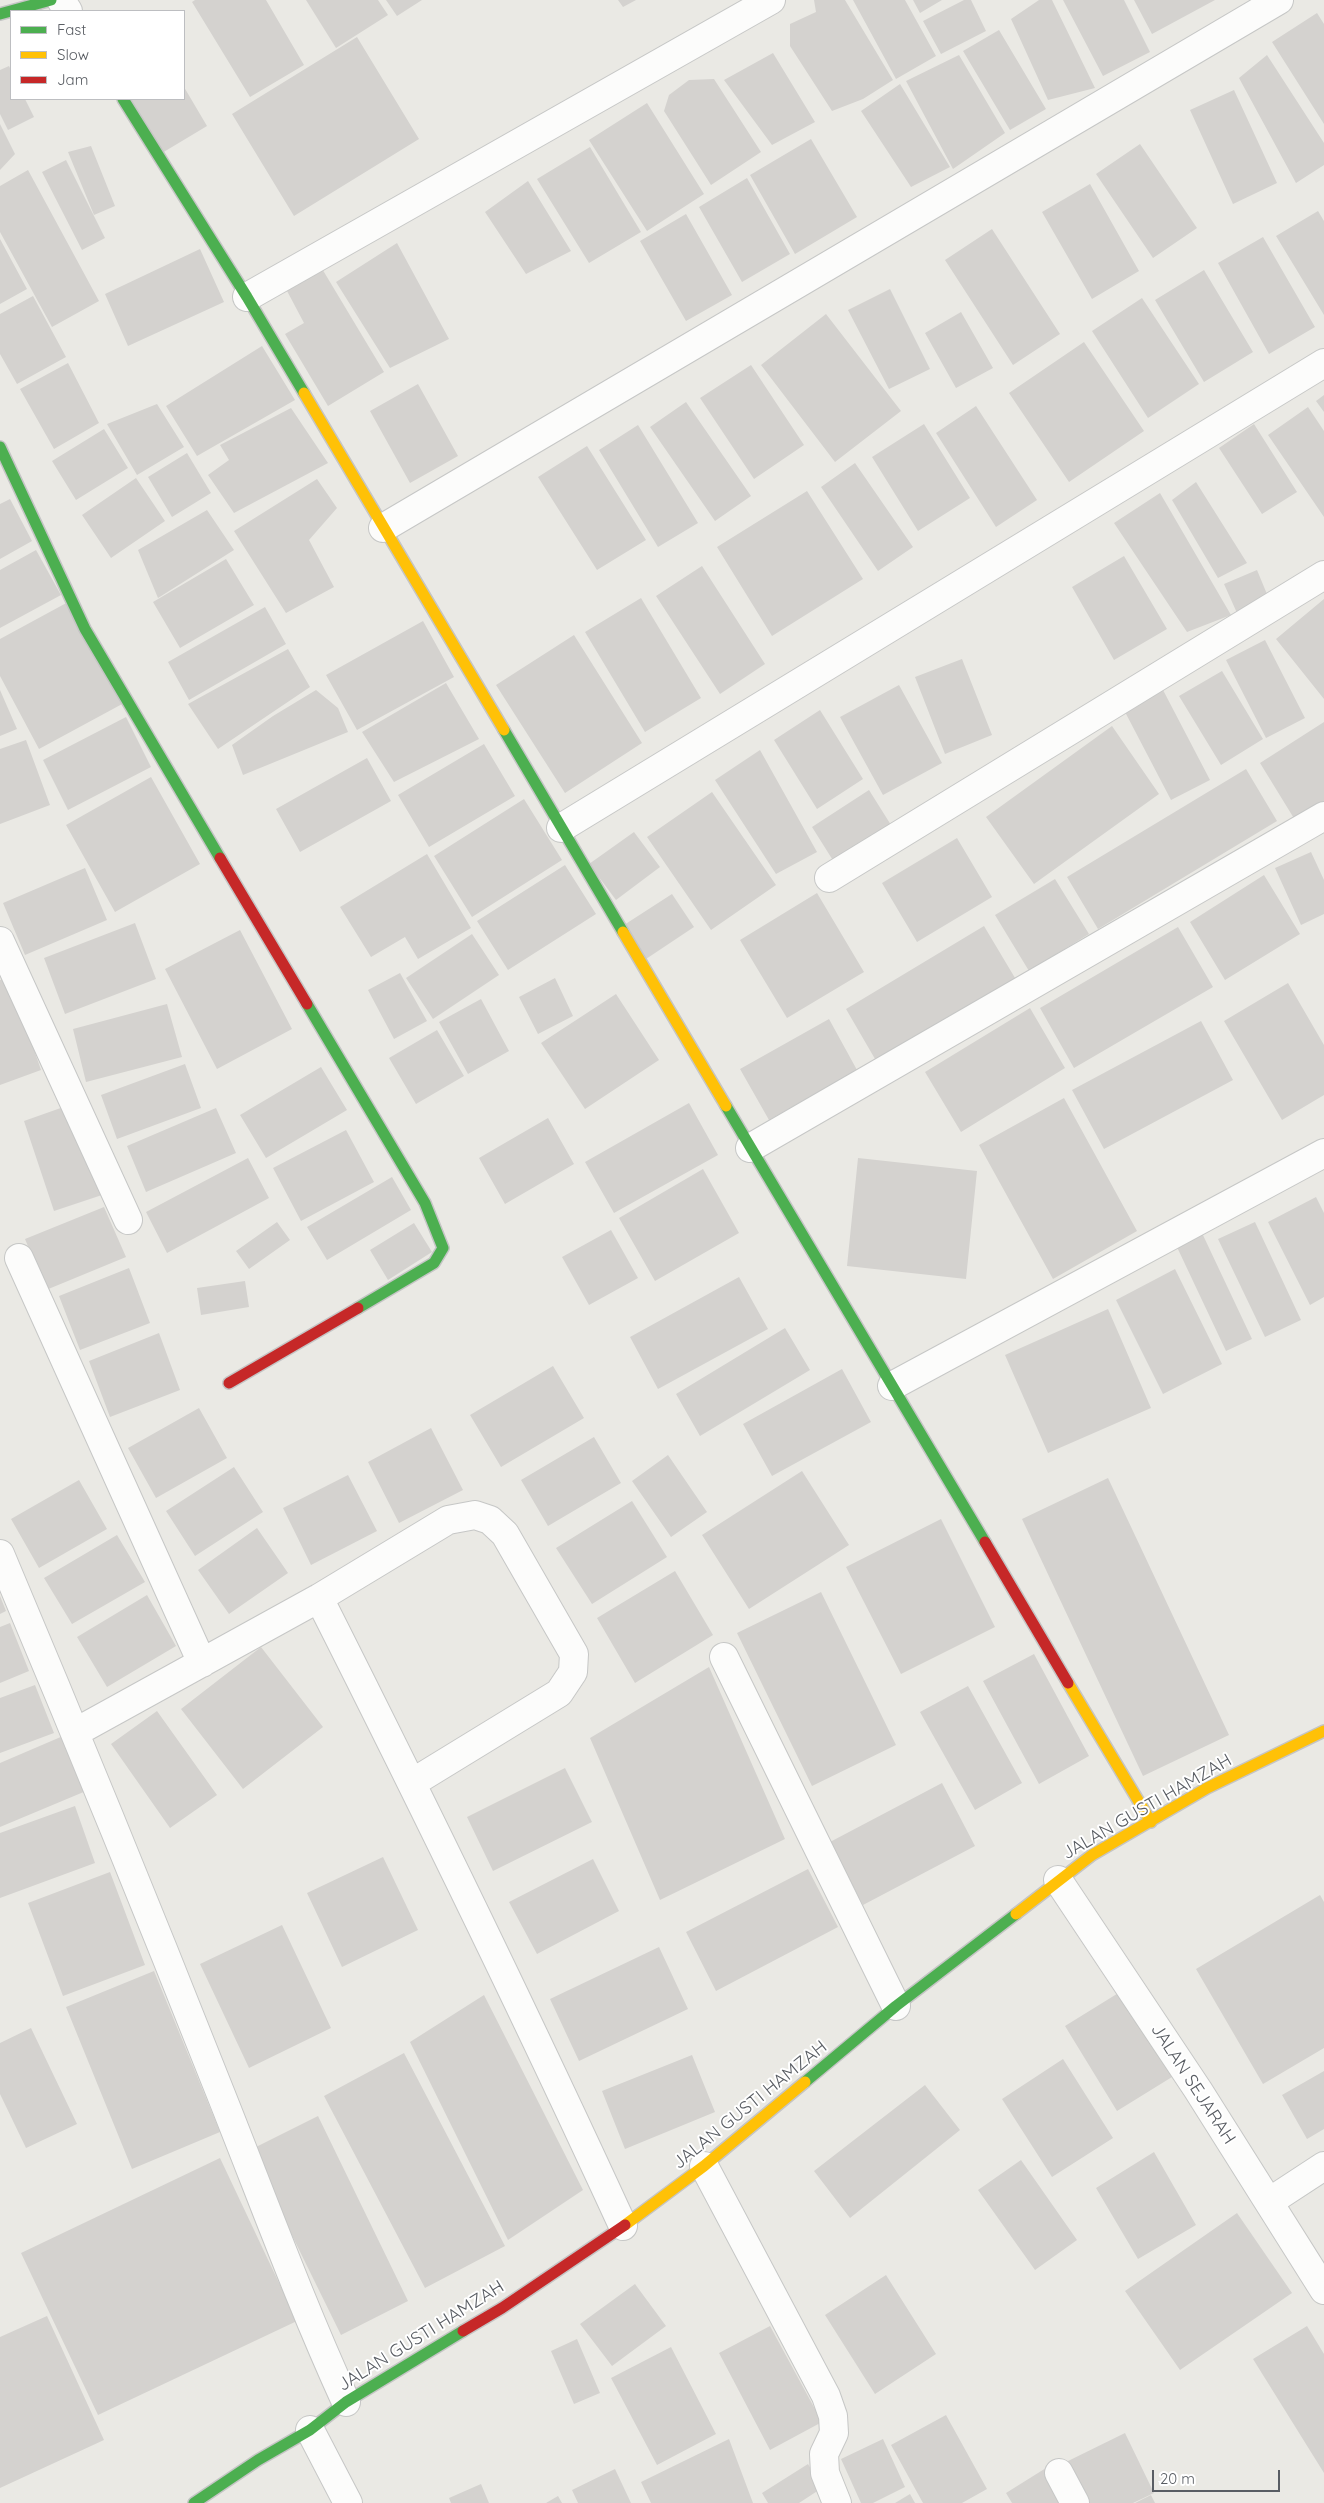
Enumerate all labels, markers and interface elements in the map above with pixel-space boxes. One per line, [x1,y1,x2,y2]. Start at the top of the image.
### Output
legend [10,10,185,100]
text: Fast [57,20,86,39]
text: Slow [57,45,89,64]
text: Jam [57,70,88,89]
street label: JALAN GUSTI HAMZAH [1058,1750,1236,1864]
street label: JALAN SEJARAH [1146,2020,1240,2148]
street label: JALAN GUSTI HAMZAH [669,2036,831,2174]
street label: JALAN GUSTI HAMZAH [334,2276,508,2396]
scale bar [1154,2460,1282,2492]
text: 20 m [1160,2469,1195,2488]

